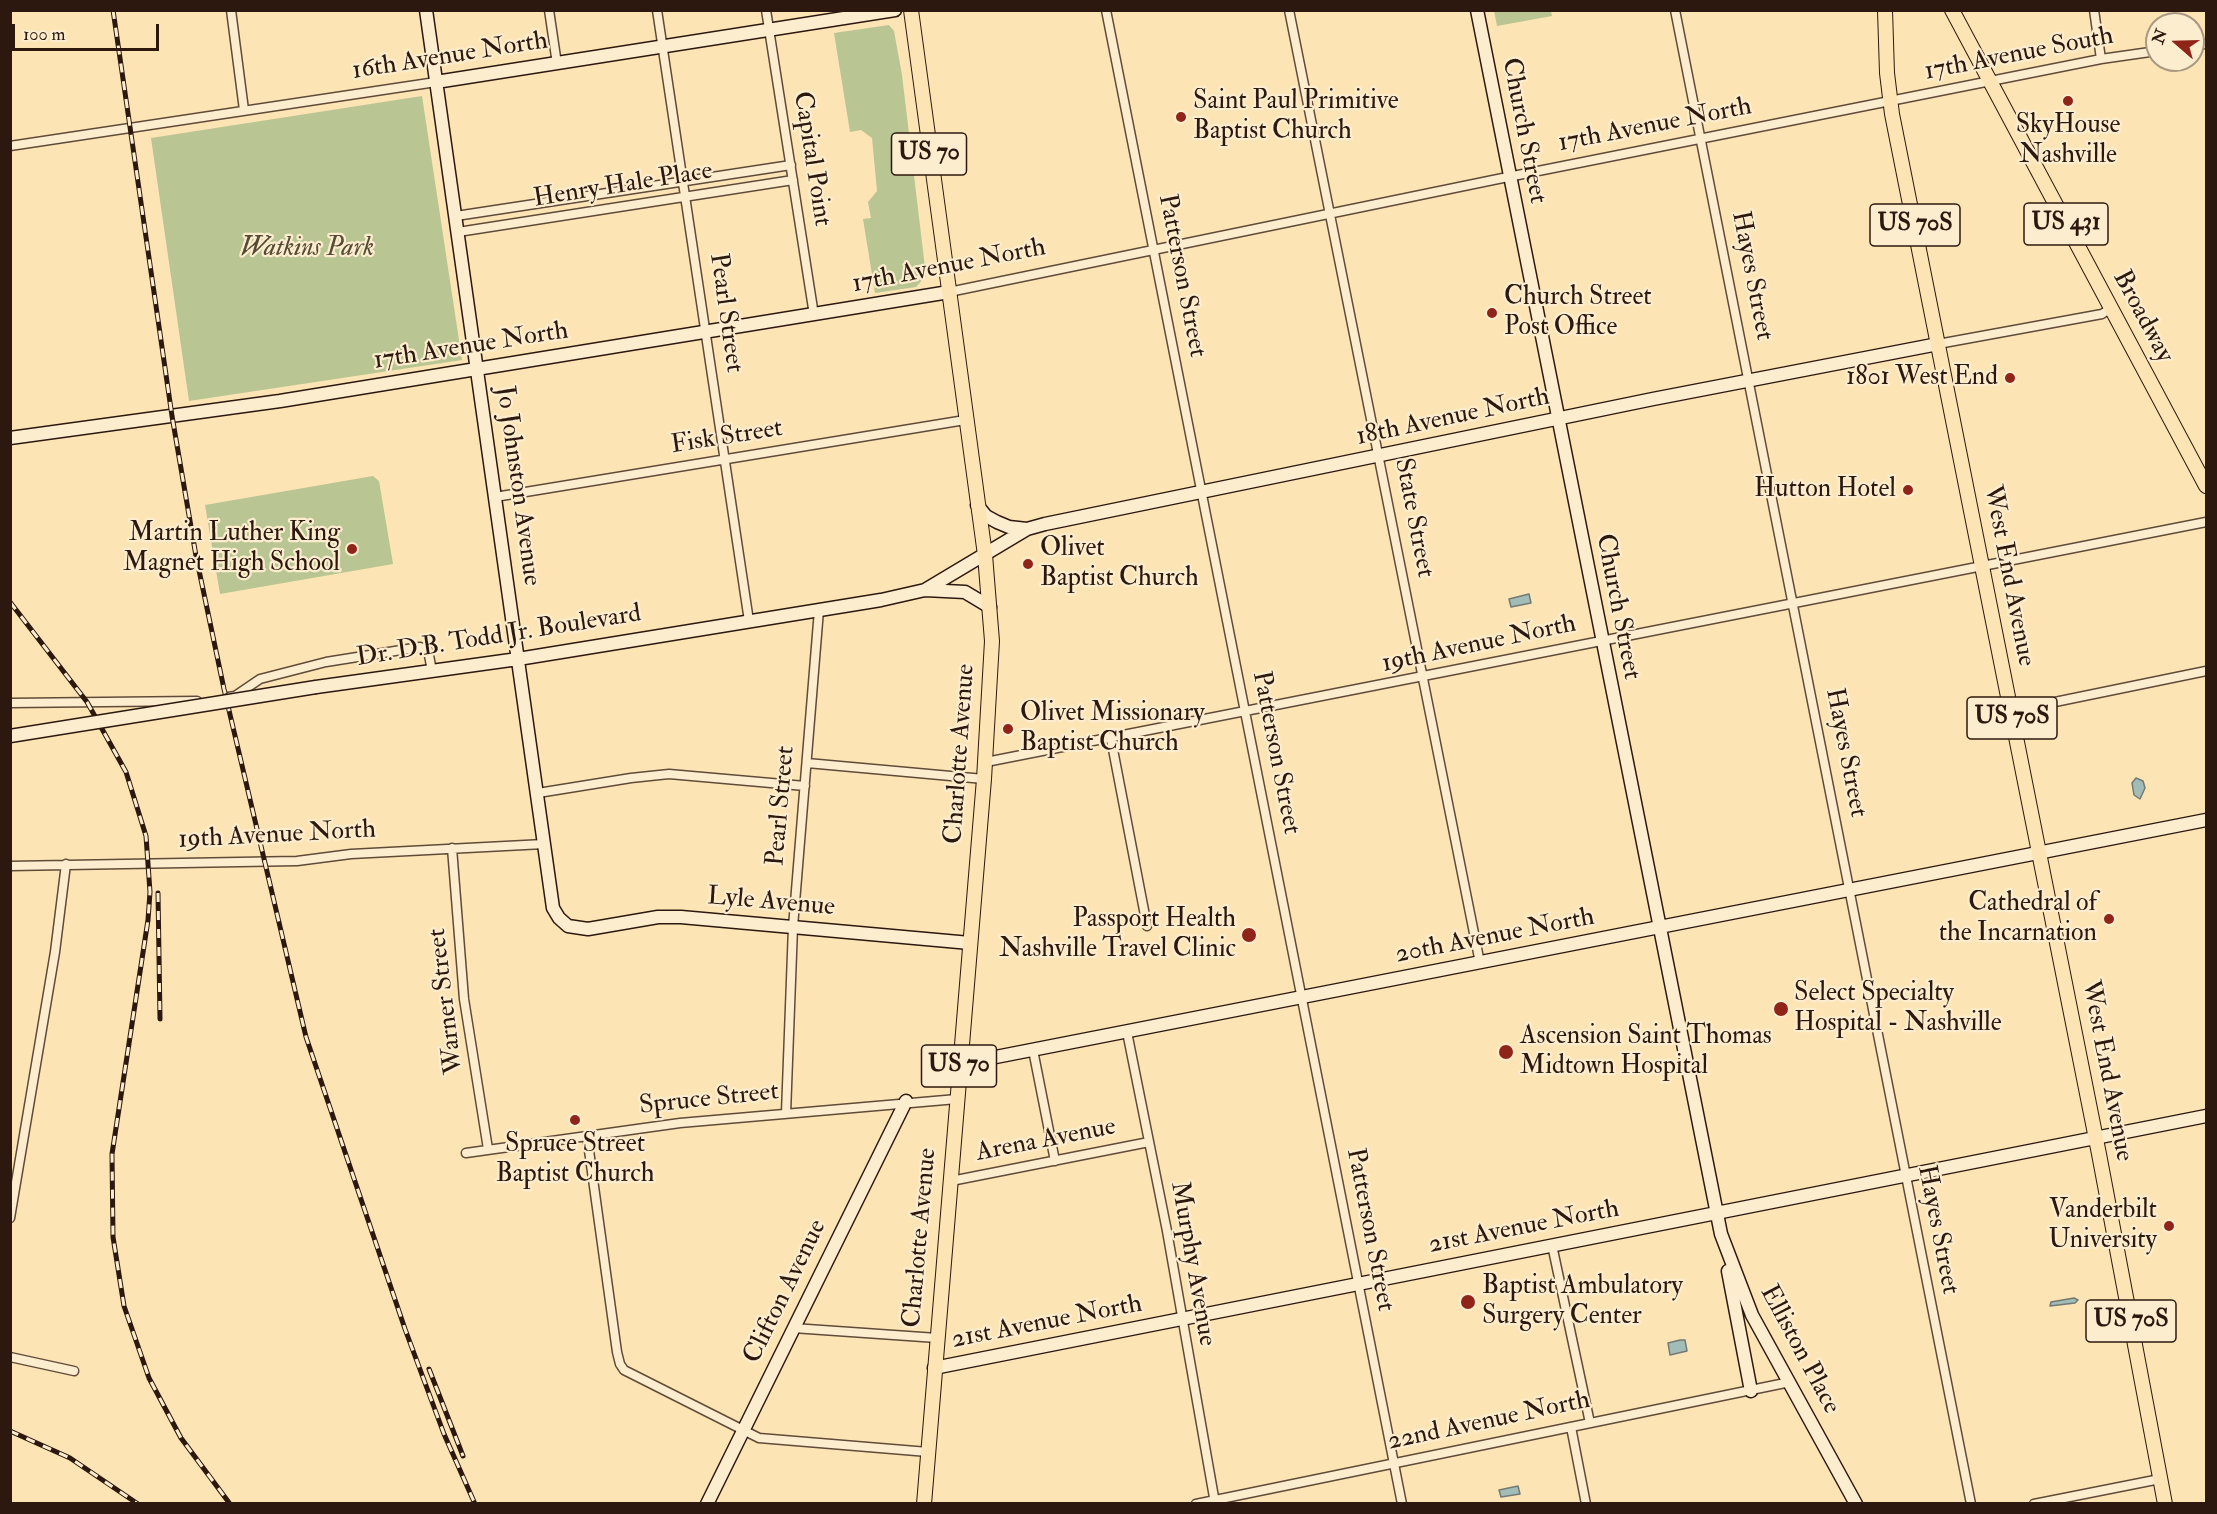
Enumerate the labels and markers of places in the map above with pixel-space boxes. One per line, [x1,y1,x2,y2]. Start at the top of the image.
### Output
place label: Saint Paul Primitive Baptist Church [1193,86,1399,148]
marker: SkyHouse Nashville [2061,94,2075,108]
marker: Saint Paul Primitive Baptist Church [1174,110,1188,124]
place label: SkyHouse Nashville [2016,110,2120,172]
place label: Church Street Post Office [1504,282,1652,344]
marker: Church Street Post Office [1485,306,1499,320]
place label: 1801 West End [1846,362,1998,394]
marker: 1801 West End [2003,371,2017,385]
place label: Hutton Hotel [1754,474,1896,506]
marker: Hutton Hotel [1901,483,1915,497]
place label: Martin Luther King Magnet High School [123,518,340,580]
place label: Olivet Baptist Church [1040,533,1199,594]
marker: Martin Luther King Magnet High School [345,542,359,556]
marker: Olivet Baptist Church [1021,557,1035,571]
place label: Olivet Missionary Baptist Church [1020,698,1205,760]
marker: Olivet Missionary Baptist Church [1001,722,1015,736]
place label: Cathedral of the Incarnation [1939,888,2097,950]
place label: Passport Health Nashville Travel Clinic [999,904,1236,966]
marker: Cathedral of the Incarnation [2102,912,2116,926]
marker: Passport Health Nashville Travel Clinic [1240,926,1258,944]
place label: Select Specialty Hospital - Nashville [1794,978,2002,1040]
marker: Select Specialty Hospital - Nashville [1772,1000,1790,1018]
place label: Ascension Saint Thomas Midtown Hospital [1520,1021,1772,1082]
marker: Ascension Saint Thomas Midtown Hospital [1497,1043,1515,1061]
marker: Spruce Street Baptist Church [568,1113,582,1127]
place label: Spruce Street Baptist Church [496,1129,654,1190]
place label: Vanderbilt University [2049,1195,2157,1256]
marker: Vanderbilt University [2162,1219,2176,1233]
place label: Baptist Ambulatory Surgery Center [1482,1271,1683,1332]
marker: Baptist Ambulatory Surgery Center [1459,1293,1477,1311]

